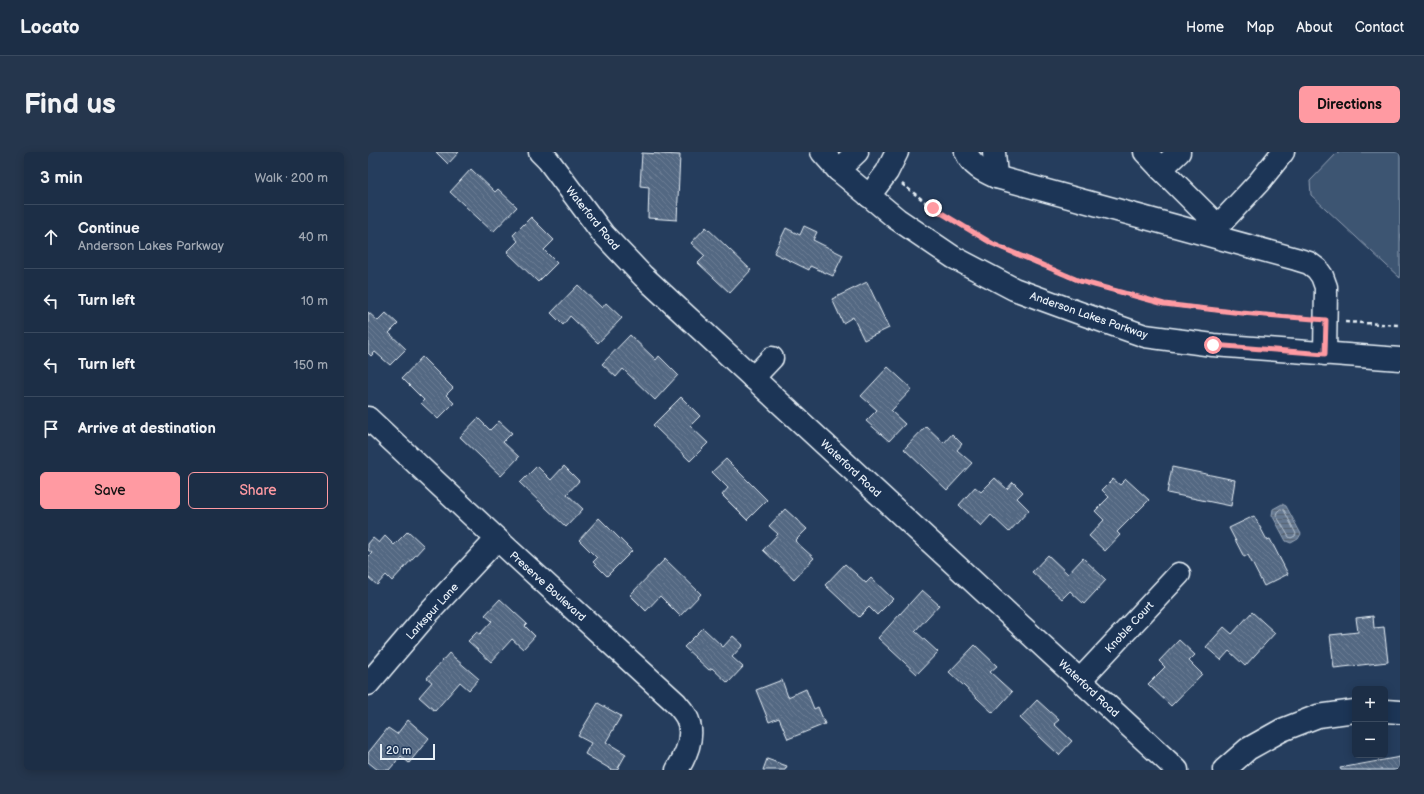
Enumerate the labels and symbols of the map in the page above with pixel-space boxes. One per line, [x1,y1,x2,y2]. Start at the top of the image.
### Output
street label: Waterford Road [563,184,622,253]
route end [924,199,942,217]
street label: Anderson Lakes Parkway [1028,289,1149,342]
route start [1204,336,1222,354]
street label: Waterford Road [818,437,884,500]
street label: Preserve Boulevard [507,549,588,624]
street label: Larkspur Lane [404,580,461,642]
street label: Knoble Court [1102,599,1157,656]
street label: Waterford Road [1056,657,1122,720]
scale bar [380,742,435,761]

